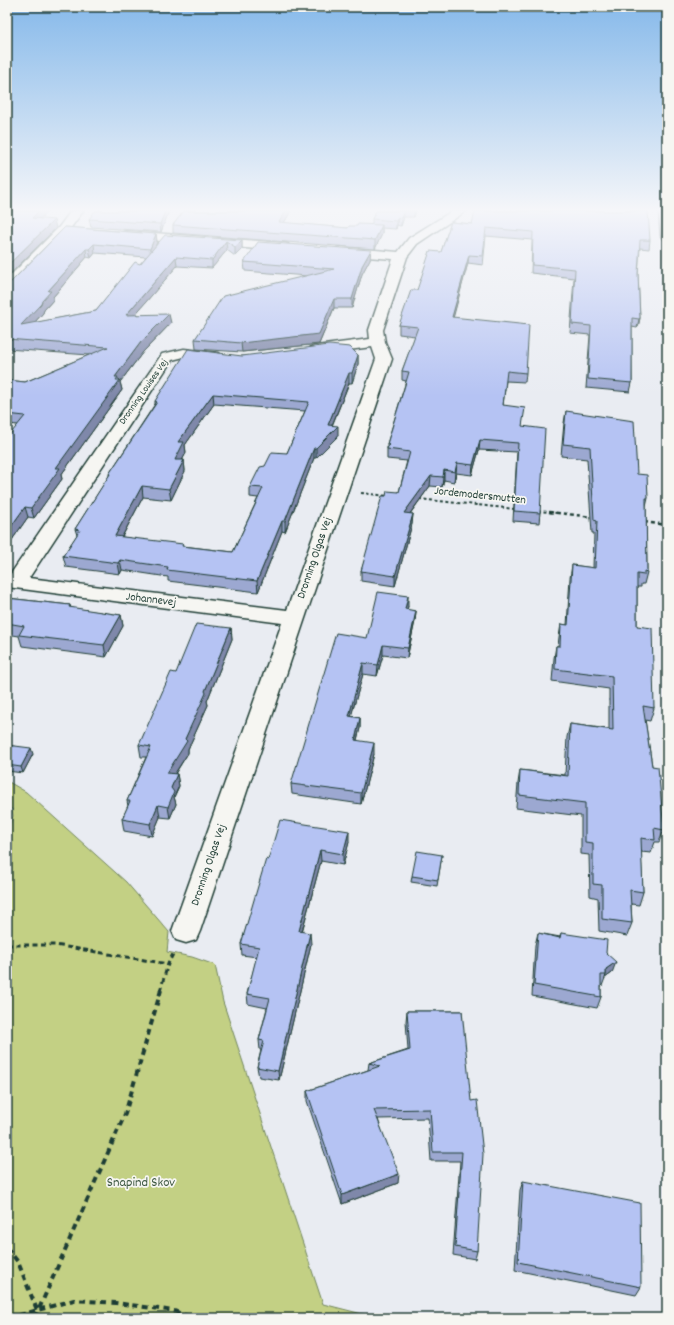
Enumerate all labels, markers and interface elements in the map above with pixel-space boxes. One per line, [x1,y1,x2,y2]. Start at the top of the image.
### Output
street label: Dronning Louises Vej [116,356,172,428]
street label: Jordemodersmutten [433,483,527,509]
street label: Dronning Olgas Vej [293,515,337,601]
street label: Johannevej [125,588,177,612]
street label: Dronning Olgas Vej [187,822,231,908]
park label: Snapind Skov [107,1173,175,1193]

